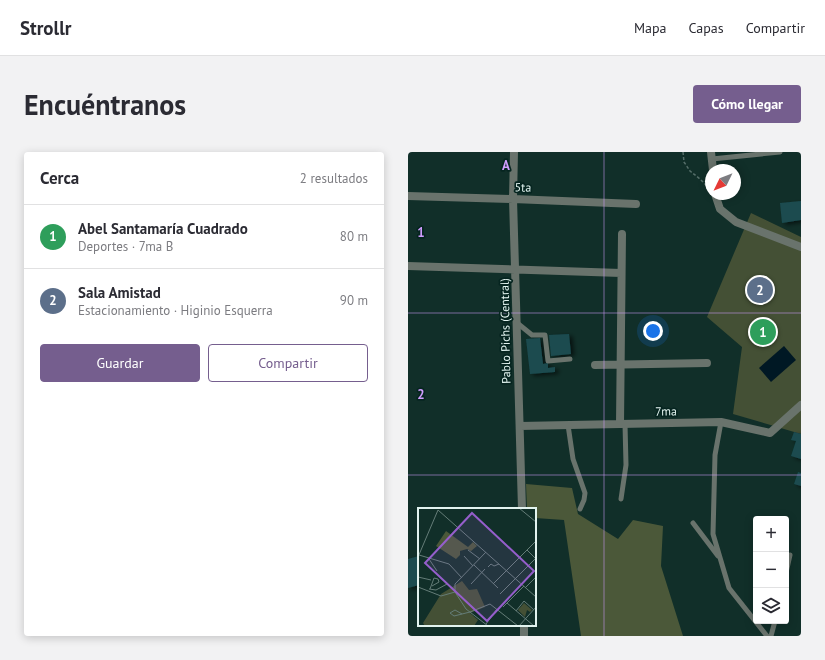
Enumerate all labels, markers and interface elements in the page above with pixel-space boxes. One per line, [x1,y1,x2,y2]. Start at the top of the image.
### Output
text: Strollr [20,16,71,40]
text: Mapa [634,19,667,37]
text: Capas [689,19,724,37]
text: Compartir [746,19,805,37]
button: Cómo llegar [693,85,801,123]
text: Encuéntranos [24,86,186,123]
text: A [502,157,510,174]
north arrow [705,164,741,200]
text: Cerca [40,167,79,189]
text: 2 resultados [300,170,368,187]
street label: 5ta [514,179,532,195]
text: Abel Santamaría Cuadrado [78,219,248,238]
text: 1 [417,224,425,241]
text: 1 [49,228,57,245]
text: 80 m [340,228,368,245]
text: Deportes · 7ma B [78,238,173,255]
pin: 2 [747,275,773,305]
street label: Pablo Pichs (Central) [497,278,513,384]
text: Sala Amistad [78,283,161,302]
text: 2 [49,292,57,309]
text: 90 m [340,292,368,309]
text: Estacionamiento · Higinio Esquerra [78,302,273,319]
pin: 1 [750,317,776,347]
your location [643,321,663,341]
button: Guardar [40,344,200,382]
button: Compartir [208,344,368,382]
text: 2 [417,386,425,403]
street label: 7ma [655,403,677,419]
inset map [418,508,536,626]
map controls [753,516,789,624]
button: + [753,516,789,552]
button: − [753,552,789,588]
button: layers [753,588,789,624]

